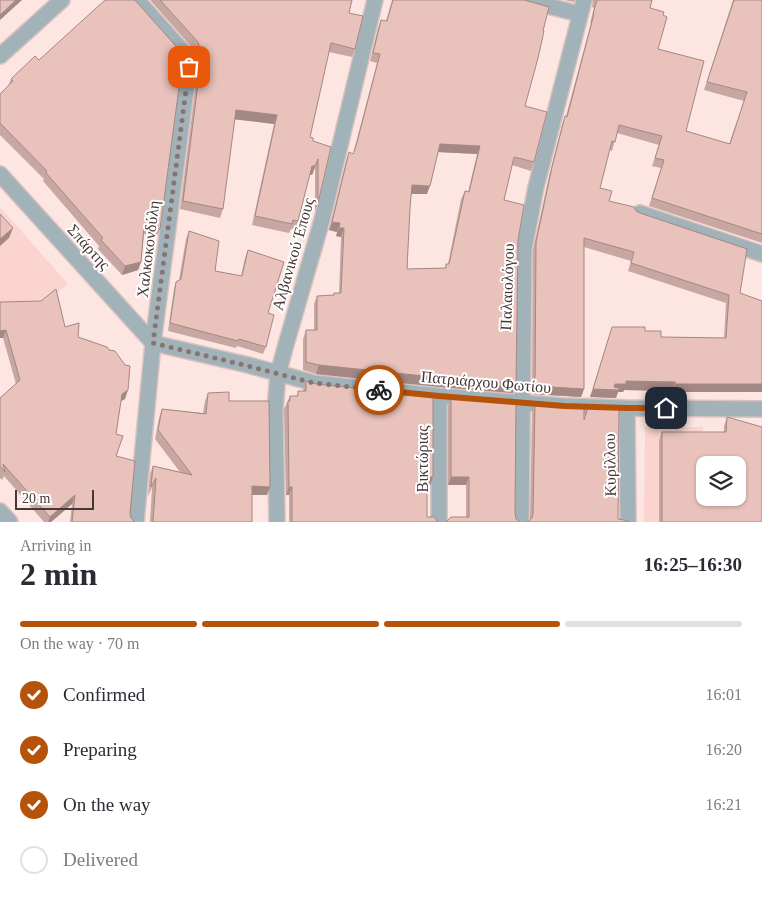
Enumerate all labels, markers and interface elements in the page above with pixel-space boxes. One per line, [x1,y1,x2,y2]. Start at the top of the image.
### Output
pin [168,46,210,88]
icon: bag [175,53,203,81]
street label: Αλβανικού Έπους [269,195,318,313]
street label: Χαλκοκονδύλη [134,199,163,299]
street label: Σπάρτης [64,221,114,274]
street label: Παλαιολόγου [497,243,518,331]
courier [354,365,404,415]
street label: Πατριάρχου Φωτίου [420,368,552,397]
icon: bike [365,376,393,404]
pin [645,387,687,429]
icon: home [652,394,680,422]
street label: Βικτώριας [414,425,432,493]
street label: Κυρίλλου [601,433,620,497]
map controls [696,456,746,506]
button: layers [696,456,746,506]
scale bar [15,487,94,510]
text: 20 m [22,491,50,506]
text: Arriving in [20,537,92,554]
text: 16:25–16:30 [644,554,742,575]
text: 2 min [20,556,97,592]
text: On the way · 70 m [20,635,140,652]
icon: check [20,681,48,709]
text: Confirmed [63,684,145,705]
text: 16:01 [706,686,742,703]
icon: check [20,736,48,764]
text: Preparing [63,739,137,760]
text: 16:20 [706,741,742,758]
icon: check [20,791,48,819]
text: On the way [63,794,151,815]
text: 16:21 [706,796,742,813]
text: Delivered [63,849,138,870]

